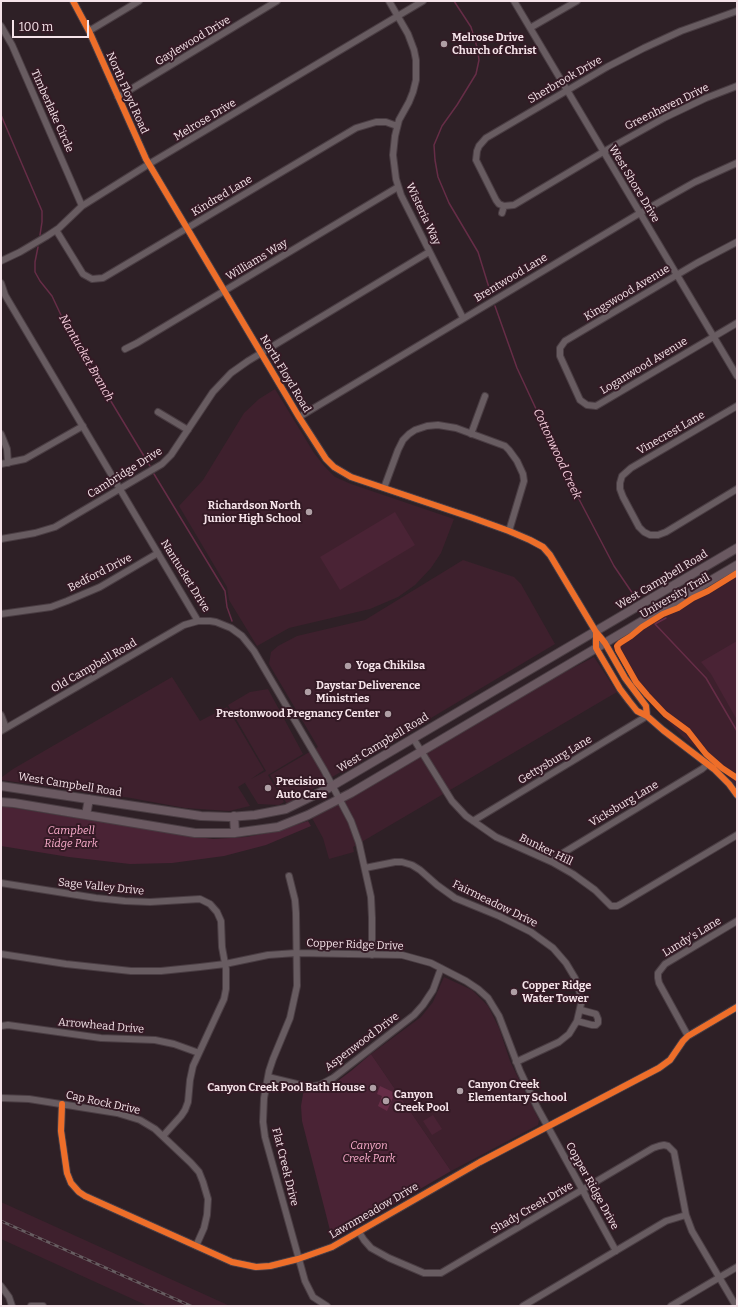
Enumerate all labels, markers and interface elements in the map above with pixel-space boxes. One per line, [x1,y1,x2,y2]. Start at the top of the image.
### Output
scale bar [14,12,91,38]
street label: Gaylewood Drive [153,13,233,69]
text: 100 m [19,20,53,34]
place label: Melrose Drive Church of Christ [452,31,537,57]
marker: Melrose Drive Church of Christ [439,39,449,49]
street label: North Floyd Road [103,50,151,136]
street label: Sherbrook Drive [526,53,604,107]
street label: Timberlake Circle [28,67,76,155]
street label: Greenhaven Drive [623,81,711,133]
street label: Melrose Drive [171,96,239,144]
street label: West Shore Drive [606,143,662,225]
street label: Kindred Lane [189,173,255,219]
street label: Wisteria Way [403,181,443,247]
street label: Williams Way [224,236,290,284]
street label: Brentwood Lane [472,251,550,305]
street label: Kingswood Avenue [582,262,672,324]
water label: Nantucket Branch [55,312,117,404]
street label: North Floyd Road [257,333,313,415]
street label: Loganwood Avenue [598,335,690,397]
water label: Cottonwood Creek [530,407,584,501]
street label: Vinecrest Lane [635,408,707,458]
street label: Cambridge Drive [85,445,165,501]
place label: Richardson North Junior High School [204,499,301,525]
marker: Richardson North Junior High School [304,507,314,517]
street label: Nantucket Drive [157,537,213,615]
street label: West Campbell Road [614,547,710,613]
street label: Bedford Drive [66,551,134,595]
street label: University Trail [638,571,712,621]
street label: Old Campbell Road [49,636,139,696]
place label: Yoga Chikilsa [356,659,425,673]
marker: Yoga Chikilsa [343,661,353,671]
place label: Daystar Deliverence Ministries [316,679,420,705]
marker: Daystar Deliverence Ministries [303,687,313,697]
place label: Prestonwood Pregnancy Center [216,707,380,721]
marker: Prestonwood Pregnancy Center [383,709,393,719]
street label: West Campbell Road [335,710,431,776]
street label: Gettysburg Lane [516,733,594,787]
street label: West Campbell Road [17,770,123,800]
place label: Precision Auto Care [276,775,327,801]
street label: Vicksburg Lane [587,778,661,830]
marker: Precision Auto Care [263,783,273,793]
park label: Campbell Ridge Park [44,824,98,850]
street label: Bunker Hill [517,831,575,869]
street label: Sage Valley Drive [57,876,145,898]
street label: Fairmeadow Drive [450,878,540,930]
street label: Lundy's Lane [660,914,724,960]
street label: Copper Ridge Drive [306,937,404,953]
place label: Copper Ridge Water Tower [522,979,591,1005]
marker: Copper Ridge Water Tower [509,987,519,997]
street label: Aspenwood Drive [322,1010,402,1074]
street label: Arrowhead Drive [57,1016,145,1036]
place label: Canyon Creek Elementary School [468,1078,567,1104]
place label: Canyon Creek Pool Bath House [207,1081,365,1095]
marker: Canyon Creek Pool Bath House [368,1083,378,1093]
marker: Canyon Creek Elementary School [455,1086,465,1096]
place label: Canyon Creek Pool [394,1088,449,1114]
street label: Cap Rock Drive [64,1089,142,1117]
marker: Canyon Creek Pool [381,1096,391,1106]
street label: Flat Creek Drive [269,1126,301,1208]
park label: Canyon Creek Park [343,1139,395,1165]
street label: Copper Ridge Drive [563,1140,621,1232]
street label: Shady Creek Drive [489,1179,575,1237]
street label: Lawnmeadow Drive [327,1180,421,1242]

